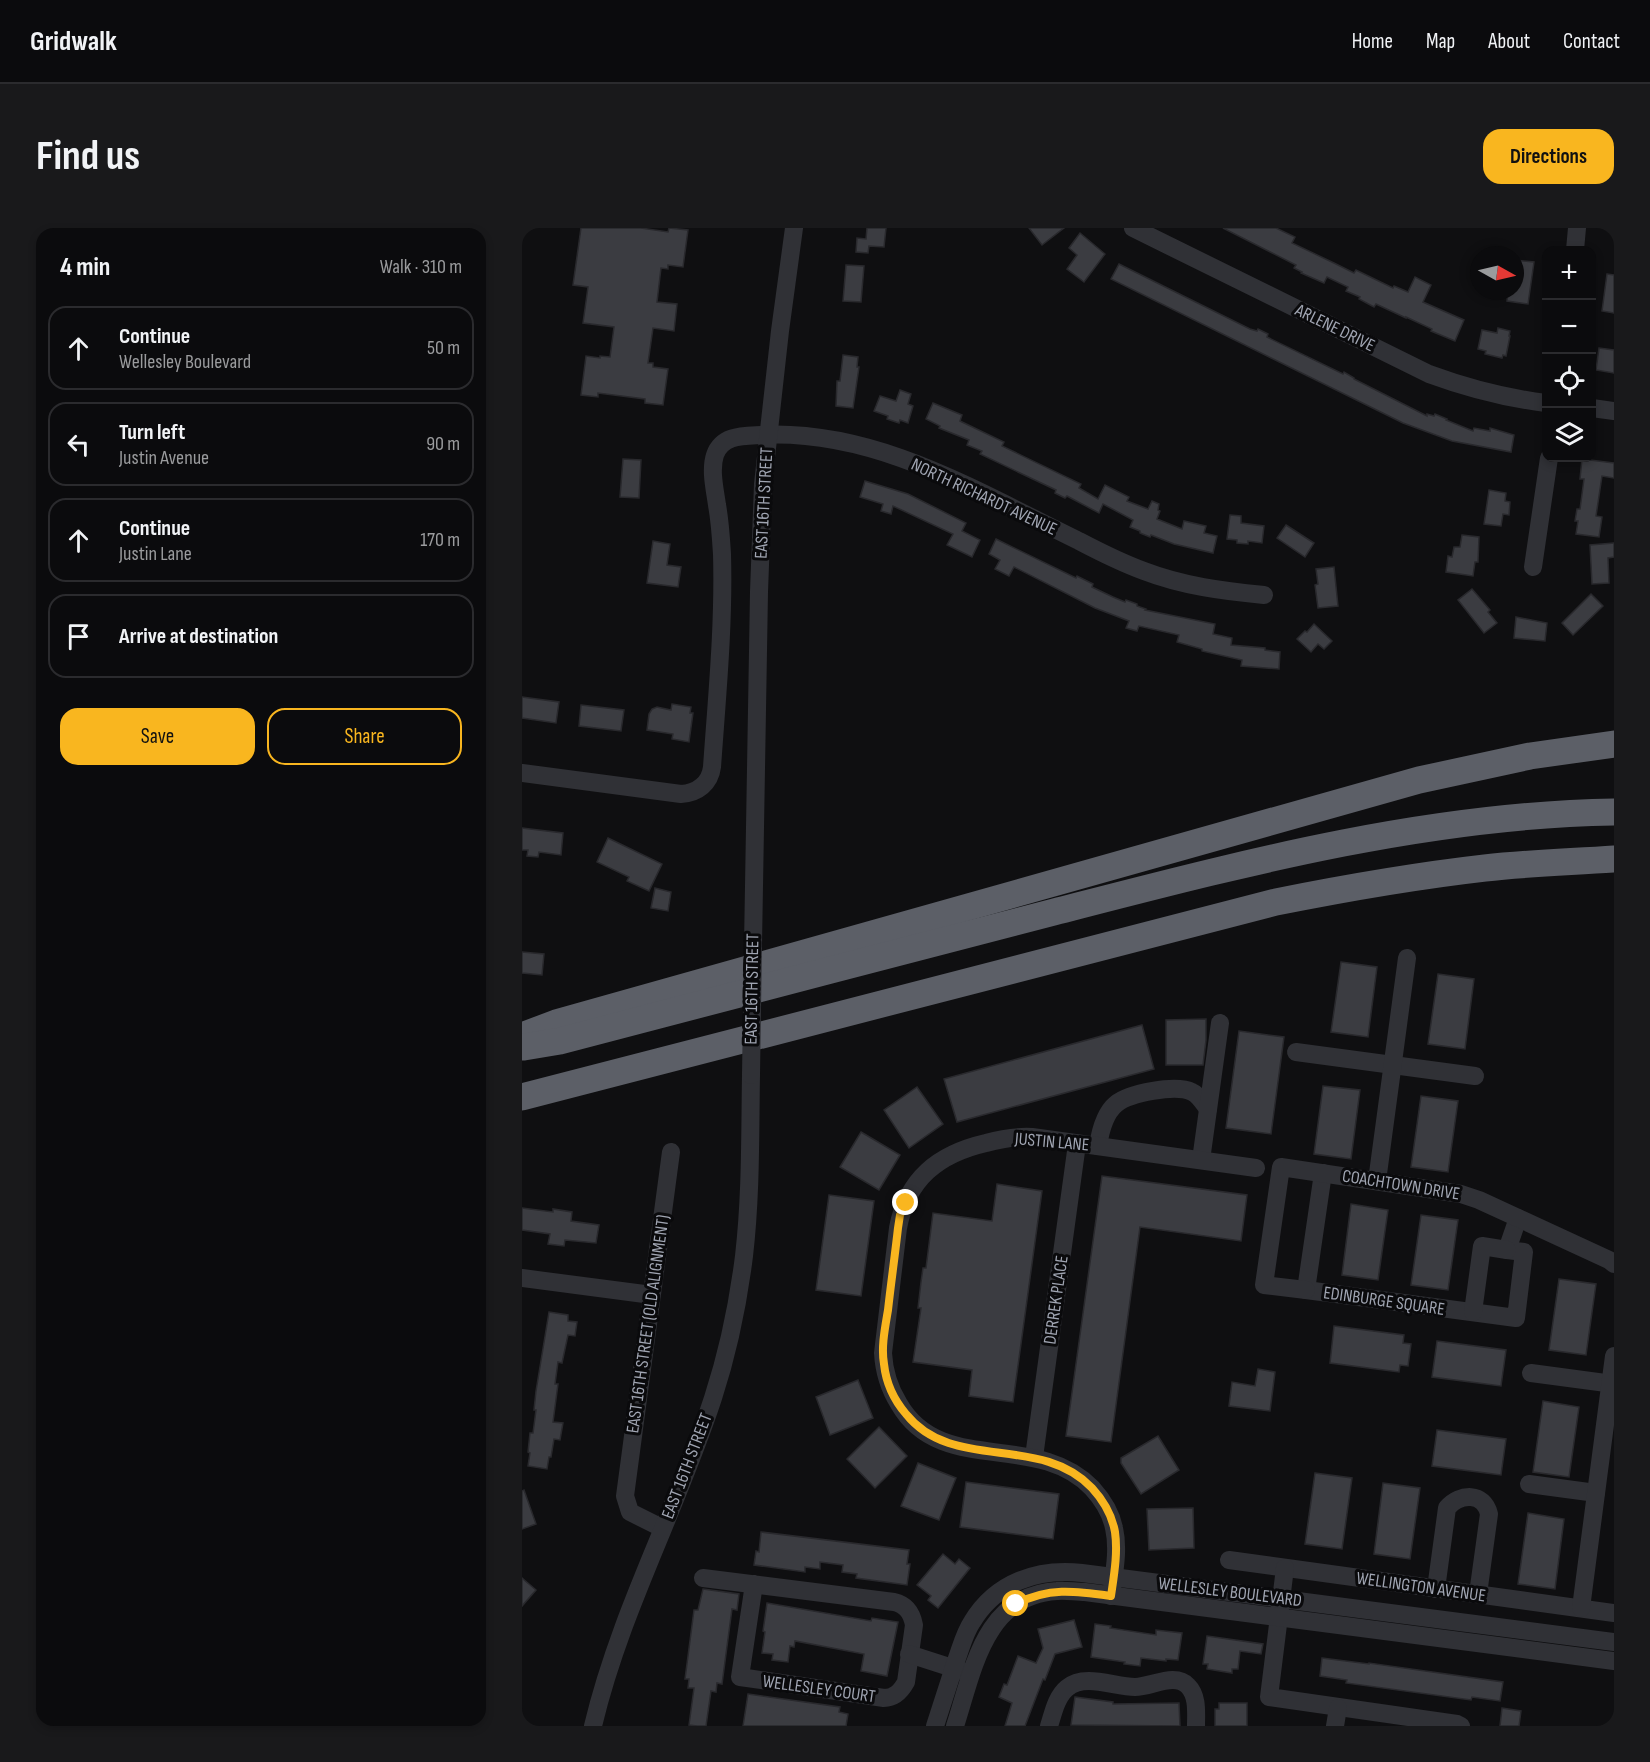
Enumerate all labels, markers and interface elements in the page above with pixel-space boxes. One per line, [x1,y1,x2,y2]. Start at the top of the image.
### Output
text: Gridwalk [30,25,117,58]
text: Home [1352,29,1393,54]
text: Map [1426,29,1455,54]
text: About [1488,29,1530,54]
text: Contact [1563,29,1620,54]
button: Directions [1483,129,1614,184]
text: Find us [36,131,140,182]
north arrow [1470,246,1524,300]
map controls [1542,246,1596,462]
button: + [1542,246,1596,300]
text: 4 min [60,252,110,283]
text: Walk · 310 m [380,255,462,279]
street label: ARLENE DRIVE [1291,299,1378,356]
button: − [1542,300,1596,354]
text: Continue [119,323,190,350]
icon: ahead [62,332,95,365]
text: 50 m [427,336,460,360]
text: Wellesley Boulevard [119,350,251,374]
button: locate [1542,354,1596,408]
button: layers [1542,408,1596,462]
text: Turn left [119,419,185,446]
icon: left [62,428,95,461]
text: 90 m [426,432,460,456]
text: Justin Avenue [119,446,209,470]
street label: EAST 16TH STREET [751,447,777,559]
street label: NORTH RICHARDT AVENUE [908,454,1060,540]
text: Continue [119,515,190,542]
icon: ahead [62,524,95,557]
text: 170 m [420,528,460,552]
text: Justin Lane [119,542,192,566]
icon: arrive [62,620,95,653]
text: Arrive at destination [119,623,278,650]
button: Save [60,708,255,765]
button: Share [267,708,462,765]
street label: EAST 16TH STREET [741,933,763,1045]
street label: JUSTIN LANE [1013,1128,1090,1156]
street label: COACHTOWN DRIVE [1341,1165,1461,1205]
route end [892,1189,918,1215]
street label: EAST 16TH STREET (OLD ALIGNMENT) [622,1213,674,1435]
street label: DERREK PLACE [1039,1254,1073,1346]
street label: EDINBURGE SQUARE [1322,1282,1446,1320]
street label: EAST 16TH STREET [657,1410,717,1522]
street label: WELLINGTON AVENUE [1355,1568,1487,1606]
street label: WELLESLEY BOULEVARD [1157,1573,1303,1611]
route start [1002,1590,1028,1616]
street label: WELLESLEY COURT [761,1671,877,1707]

